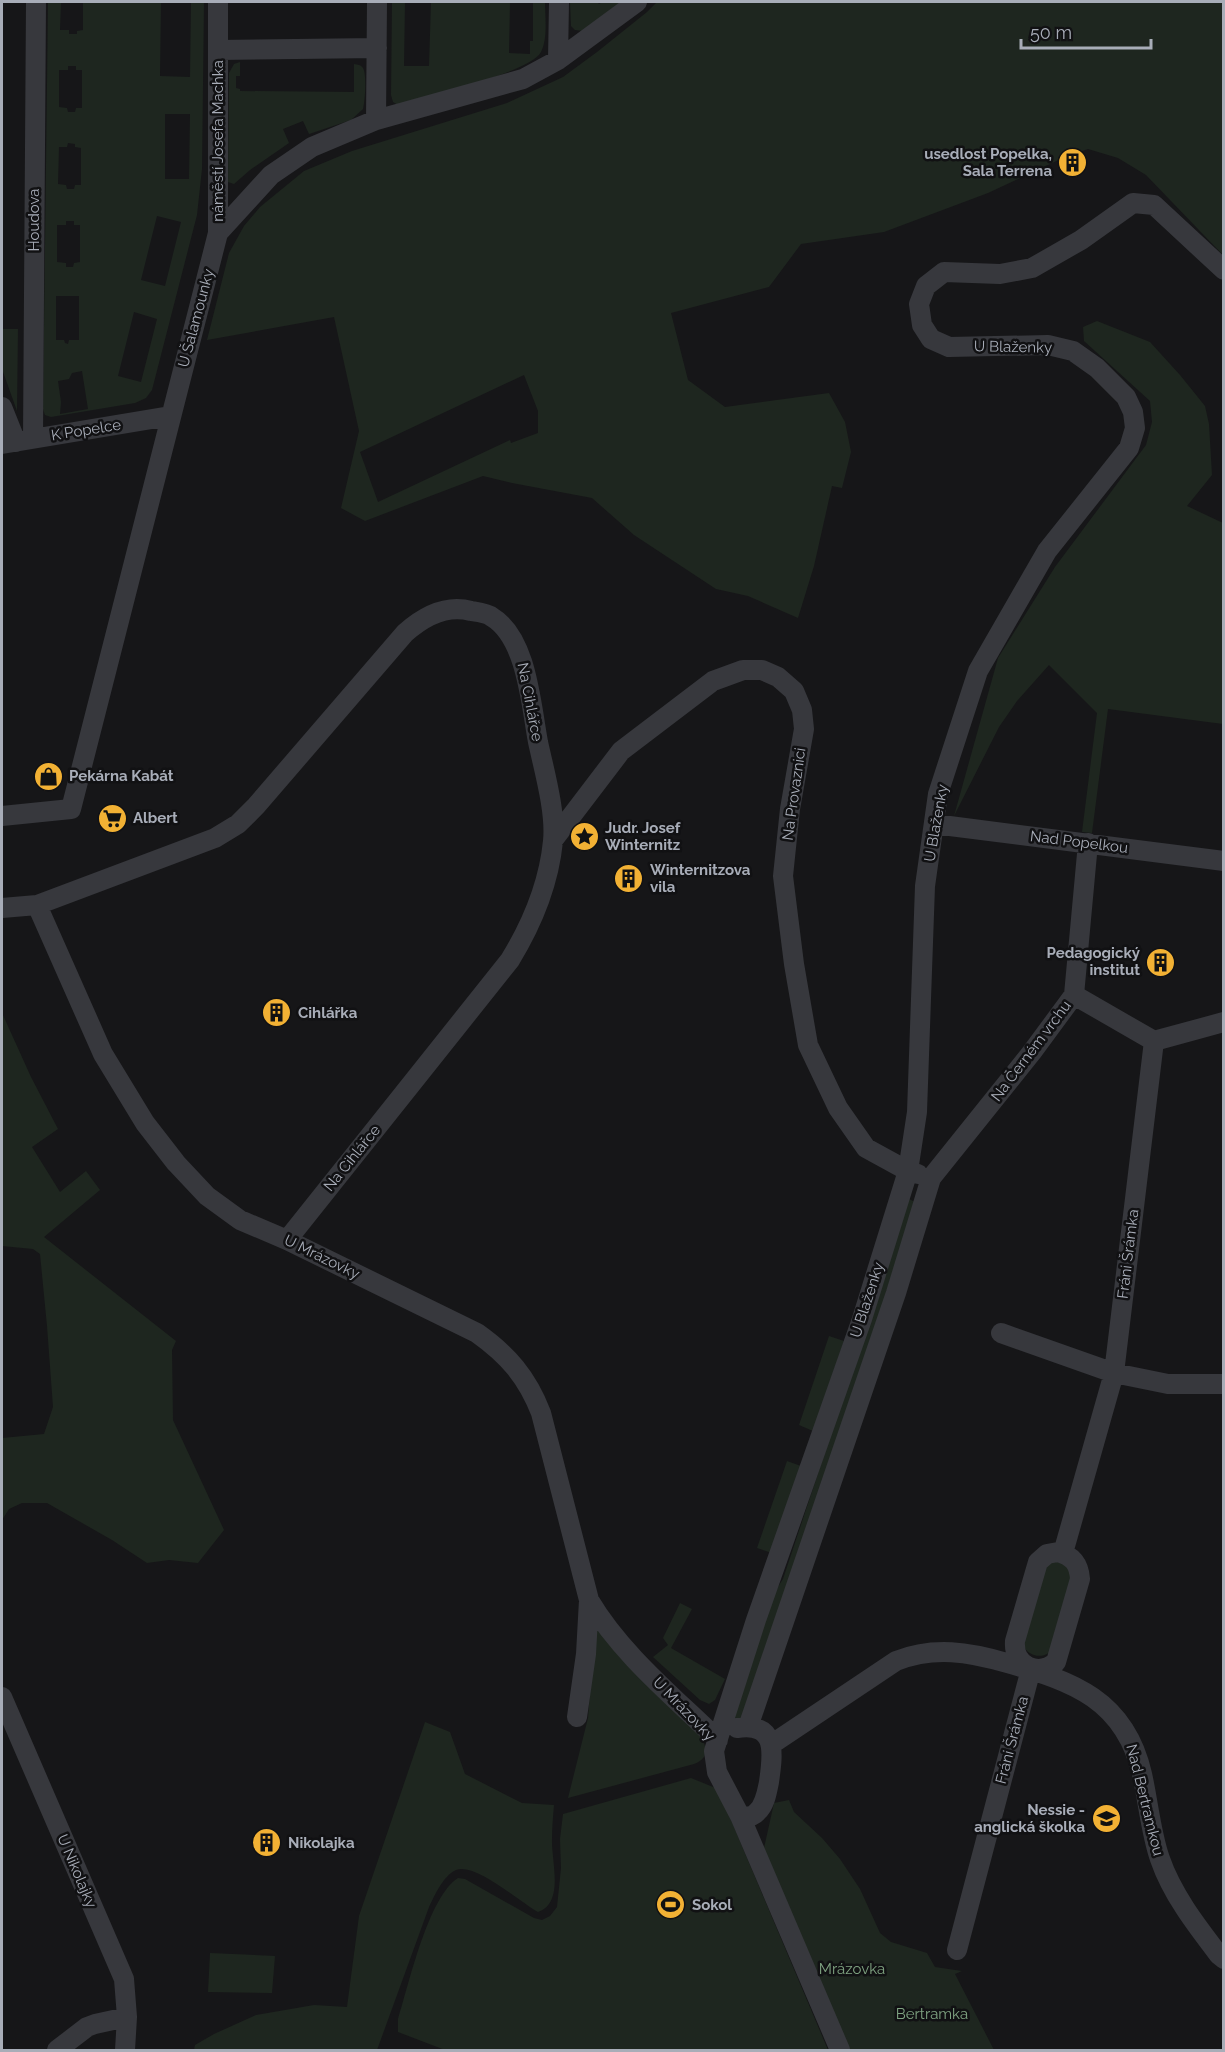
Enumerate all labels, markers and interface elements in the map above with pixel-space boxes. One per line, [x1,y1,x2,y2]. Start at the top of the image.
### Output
scale bar [1021,12,1152,50]
text: 50 m [1030,22,1072,43]
street label: náměstí Josefa Machka [209,60,227,222]
place label: usedlost Popelka, Sala Terrena [924,145,1052,180]
building icon: usedlost Popelka, Sala Terrena [1057,147,1089,179]
street label: Houdova [25,189,43,251]
street label: U Šalamounky [173,267,218,369]
street label: U Blaženky [974,337,1052,357]
street label: K Popelce [50,416,122,444]
street label: Na Cihlářce [514,661,547,743]
street label: Na Provaznici [779,747,809,841]
shop icon: Pekárna Kabát [32,760,64,792]
place label: Pekárna Kabát [69,767,174,785]
street label: U Blaženky [920,783,952,863]
supermarket icon: Albert [96,802,128,834]
place label: Albert [133,809,178,827]
place label: Judr. Josef Winternitz [605,819,681,854]
place icon: Judr. Josef Winternitz [568,821,600,853]
street label: Nad Popelkou [1029,827,1129,857]
place label: Winternitzova vila [650,861,751,896]
building icon: Winternitzova vila [613,863,645,895]
place label: Pedagogický institut [1047,944,1141,979]
building icon: Pedagogický institut [1145,946,1177,978]
street label: Na Černém vrchu [986,996,1075,1105]
building icon: Cihlářka [261,997,293,1029]
place label: Cihlářka [298,1004,358,1022]
street label: Na Cihlářce [320,1121,384,1195]
street label: Fráni Šrámka [1113,1208,1142,1300]
street label: U Mrázovky [281,1231,363,1283]
street label: U Blaženky [846,1260,888,1340]
street label: U Mrázovky [649,1673,719,1745]
street label: Fráni Šrámka [991,1694,1032,1786]
street label: Nad Bertramkou [1122,1742,1168,1858]
place label: Nessie - anglická školka [974,1801,1085,1836]
school or university icon: Nessie - anglická školka [1090,1803,1122,1835]
building icon: Nikolajka [251,1827,283,1859]
street label: U Nikolajky [53,1831,101,1911]
place label: Nikolajka [288,1834,355,1852]
sports icon: Sokol [655,1889,687,1921]
place label: Sokol [692,1896,732,1914]
park label: Mrázovka [819,1960,885,1978]
park label: Bertramka [896,2005,968,2023]

